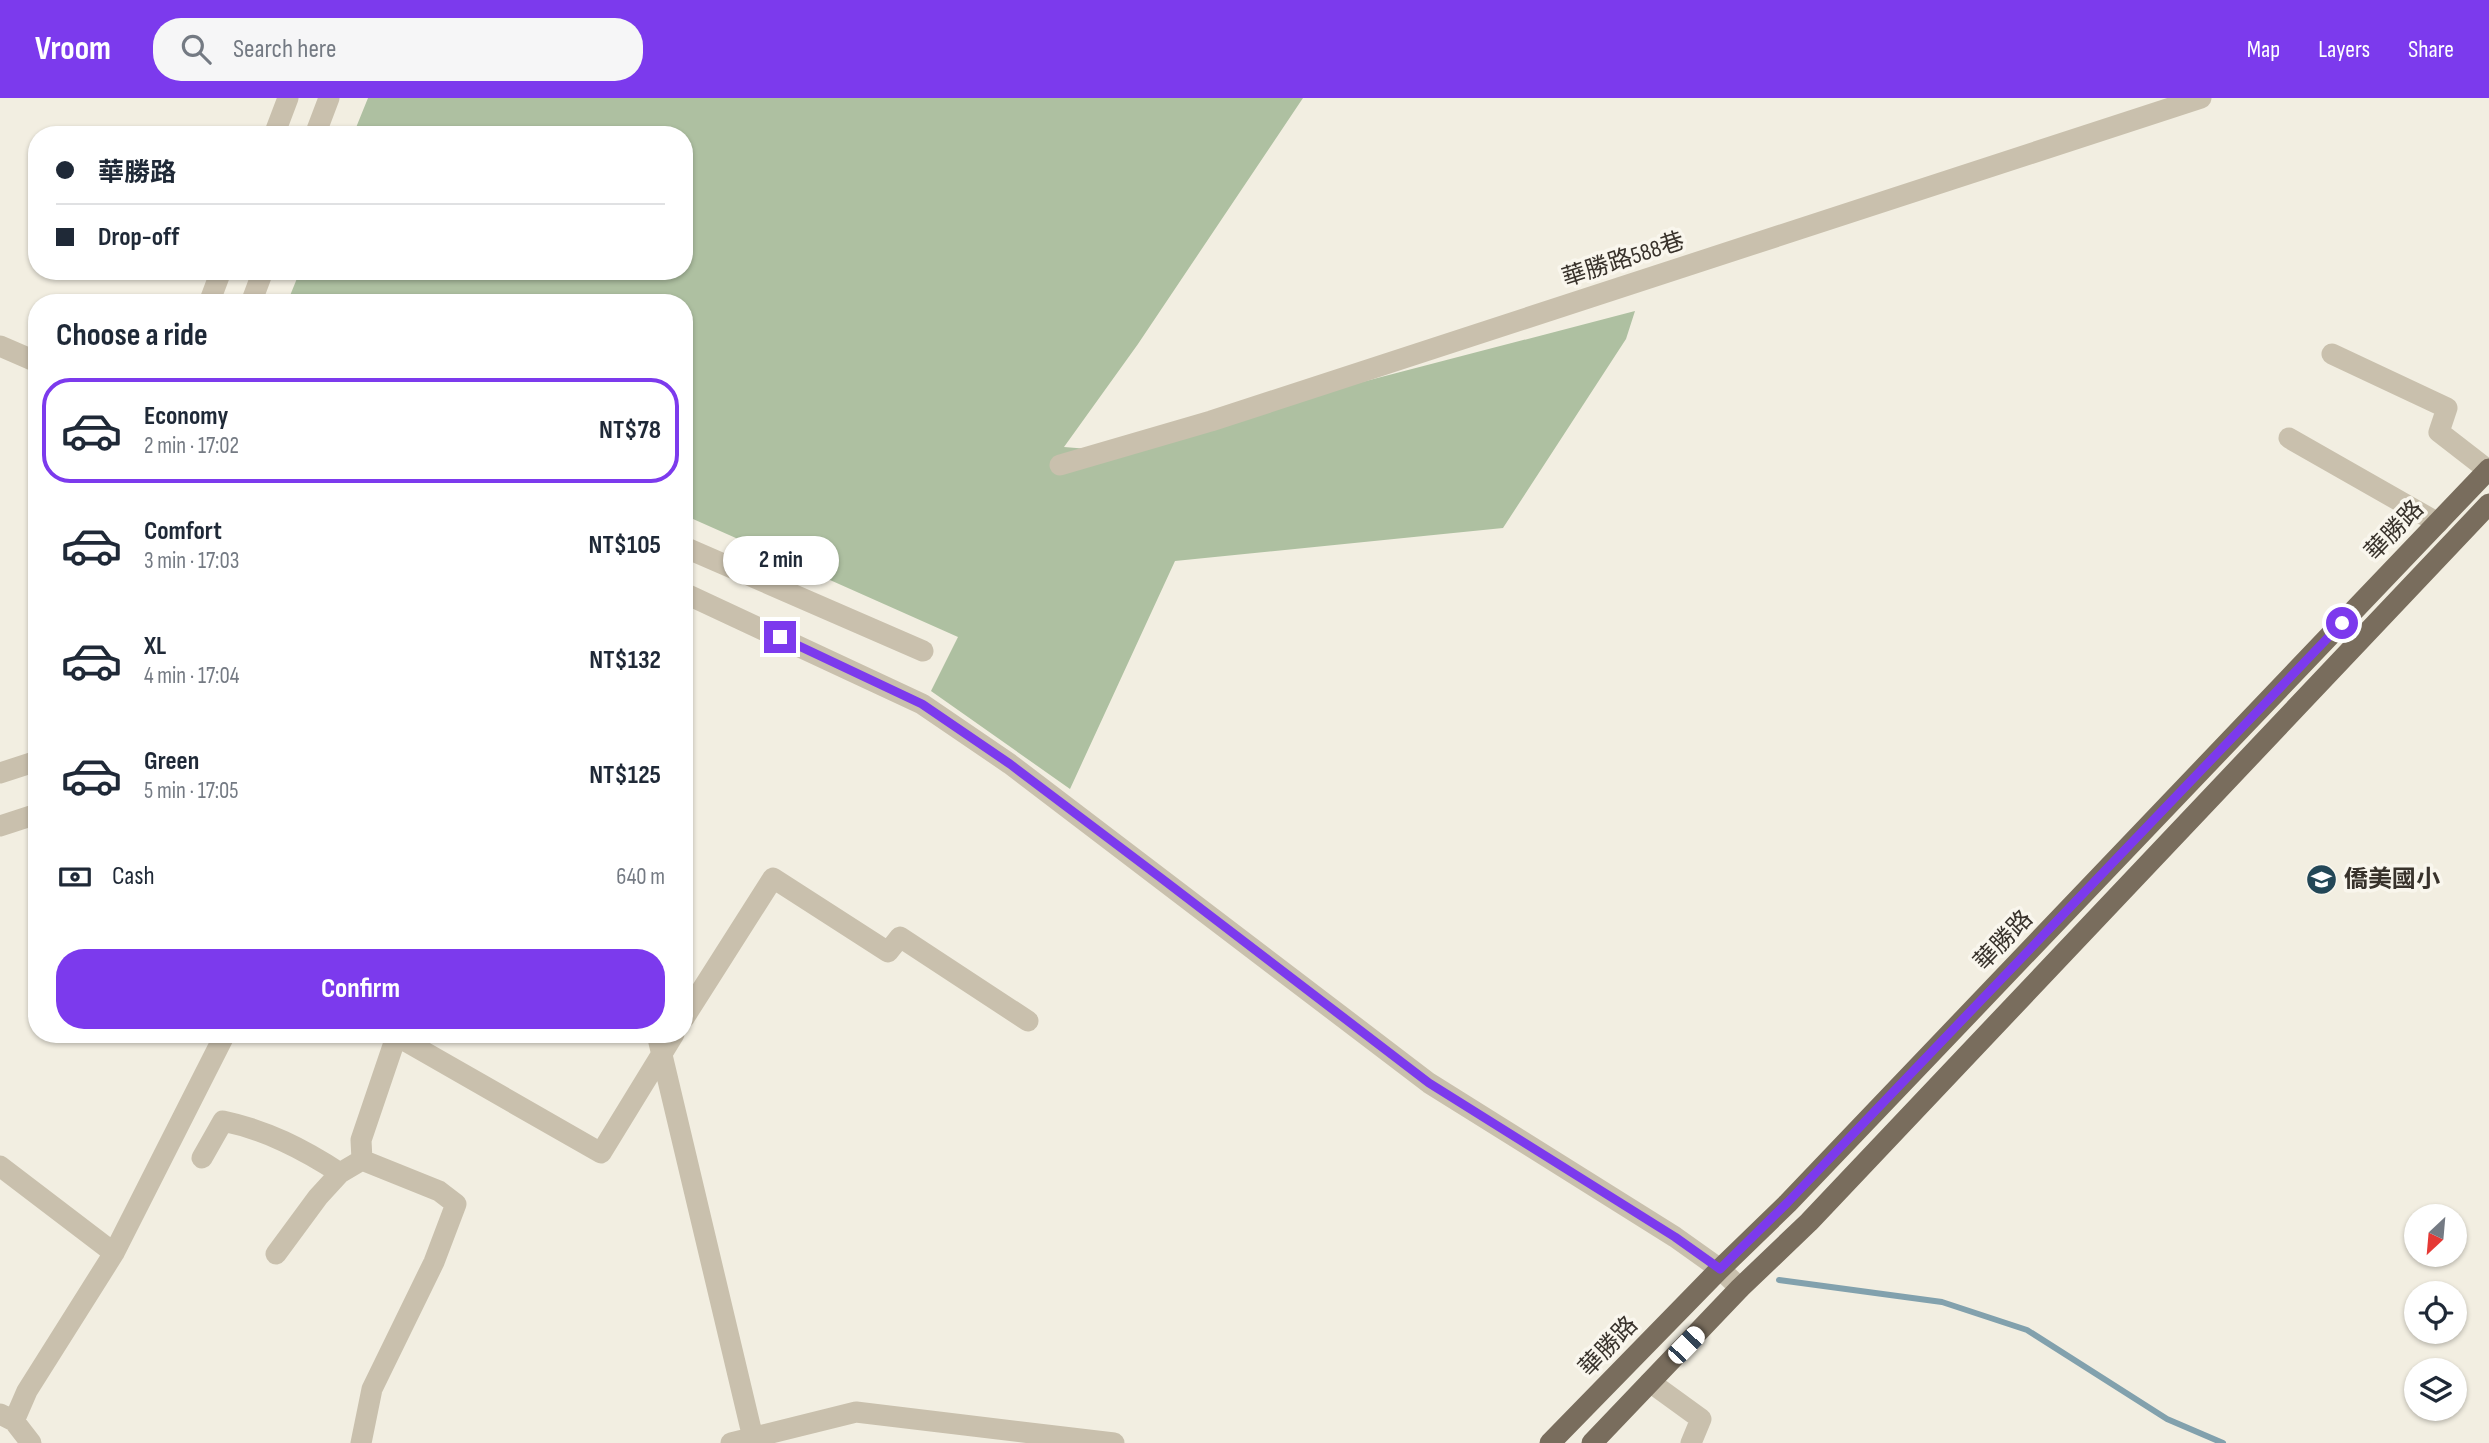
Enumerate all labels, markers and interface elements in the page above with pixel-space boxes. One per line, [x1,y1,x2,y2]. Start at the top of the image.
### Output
search box [153,18,643,81]
text: Vroom [35,29,111,69]
icon: search [177,30,215,68]
text: Search here [233,34,336,65]
text: Map [2247,35,2280,64]
text: Layers [2318,35,2370,64]
text: Share [2408,35,2454,64]
text: 華勝路 [98,158,176,189]
text: Drop-off [98,222,179,253]
street label: 華勝路588巷 [1558,226,1688,293]
text: Choose a ride [56,316,208,355]
icon: car [60,399,123,462]
text: Economy [144,401,228,432]
text: NT$78 [599,415,661,446]
text: 2 min · 17:02 [144,432,239,460]
street label: 華勝路 [2359,494,2430,566]
icon: car [60,514,123,577]
text: Comfort [144,516,222,547]
text: NT$105 [589,530,661,561]
callout: 2 min [722,536,838,584]
text: 2 min [759,546,803,574]
text: 3 min · 17:03 [144,547,239,575]
route start [2326,607,2358,639]
route end [764,621,796,653]
icon: car [60,629,123,692]
text: XL [144,631,166,662]
text: NT$132 [589,645,661,676]
text: 4 min · 17:04 [144,662,239,690]
icon: car [60,744,123,807]
text: Green [144,746,199,777]
text: NT$125 [589,760,661,791]
text: 5 min · 17:05 [144,777,239,805]
icon: cash [56,858,94,896]
text: Cash [112,861,155,892]
school or university icon: 僑美國小 [2304,862,2338,896]
text: 640 m [616,863,665,891]
place label: 僑美國小 [2344,865,2440,894]
street label: 華勝路 [1968,904,2039,976]
button: Confirm [56,949,665,1029]
north arrow [2404,1204,2468,1267]
map controls [2404,1204,2467,1421]
button: locate [2404,1281,2467,1344]
street label: 華勝路 [1573,1310,1644,1382]
car [1664,1323,1709,1367]
button: layers [2404,1358,2467,1421]

